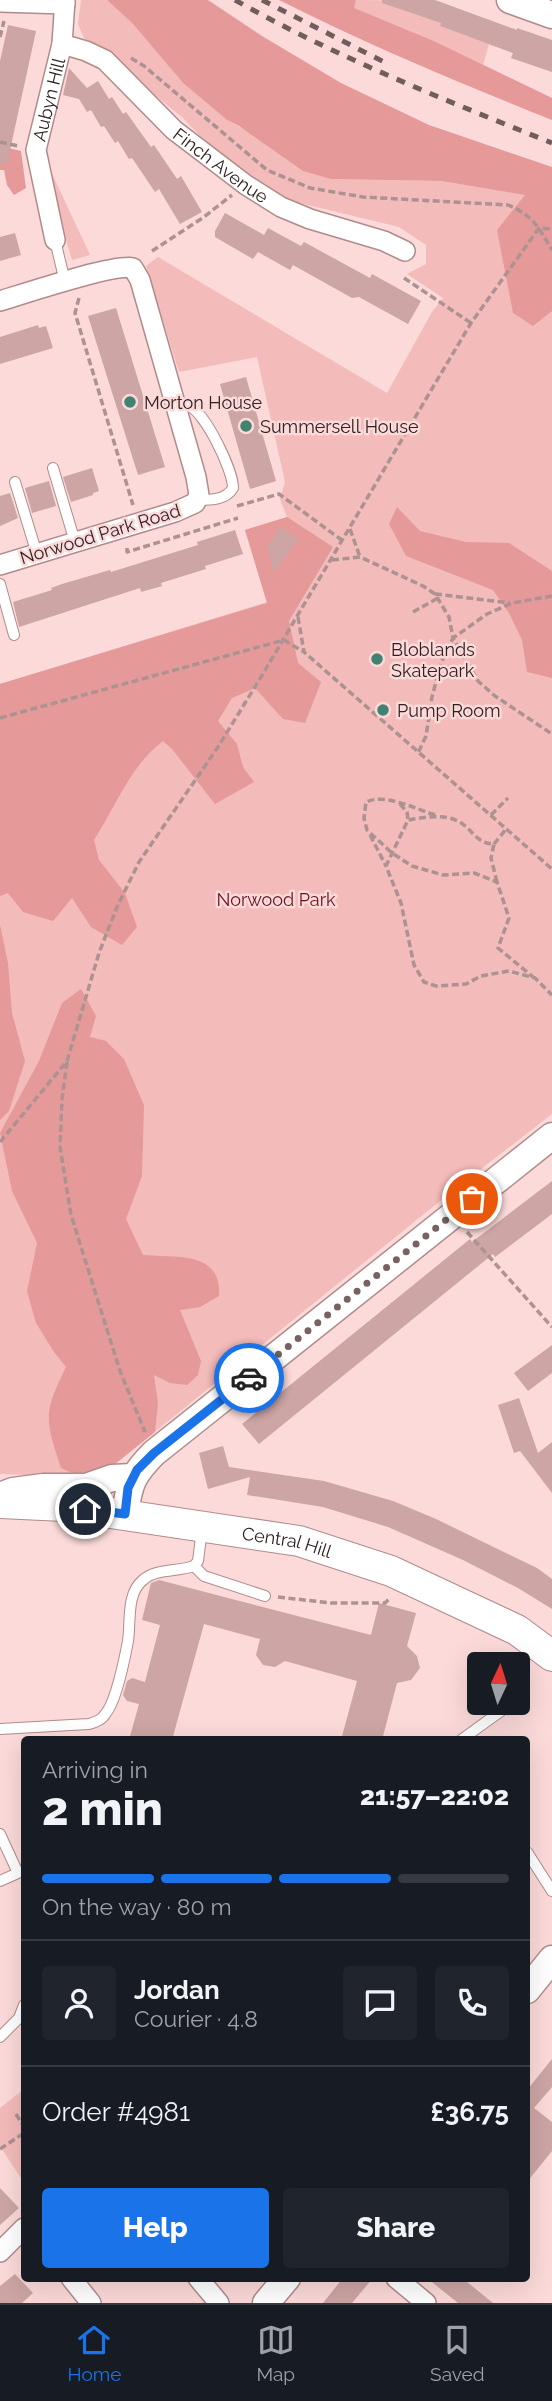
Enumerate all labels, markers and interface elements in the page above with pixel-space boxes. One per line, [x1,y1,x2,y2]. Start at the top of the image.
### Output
street label: Aubyn Hill [28,55,69,143]
street label: Finch Avenue [169,123,273,207]
place label: Morton House [144,392,263,413]
marker: Morton House [122,394,138,410]
place label: Summersell House [260,416,419,437]
marker: Summersell House [238,418,254,434]
street label: Norwood Park Road [17,500,183,568]
place label: Bloblands Skatepark [391,639,475,681]
marker: Bloblands Skatepark [369,651,385,667]
place label: Pump Room [397,700,501,721]
marker: Pump Room [375,702,391,718]
park label: Norwood Park [216,889,336,910]
pin [442,1169,502,1229]
icon: bag [453,1180,491,1218]
courier [214,1343,284,1413]
icon: car [230,1359,268,1397]
pin [55,1479,115,1539]
icon: home [66,1490,104,1528]
street label: Central Hill [241,1522,335,1562]
north arrow [467,1652,530,1715]
map controls [467,1652,530,1715]
text: Arriving in [42,1756,148,1783]
text: 21:57–22:02 [360,1781,509,1811]
text: 2 min [42,1782,163,1836]
text: On the way · 80 m [42,1893,232,1920]
button: person [42,1966,116,2040]
button: chat [343,1966,417,2040]
button: phone [435,1966,509,2040]
text: Jordan [134,1975,220,2005]
text: Courier · 4.8 [134,2005,258,2032]
text: Order #4981 [42,2097,190,2127]
text: £36.75 [431,2097,509,2127]
button: Help [42,2188,269,2268]
button: Share [283,2188,509,2268]
tab: Home [68,2321,121,2385]
tab: Map [256,2321,295,2385]
tab: Saved [430,2321,484,2385]

